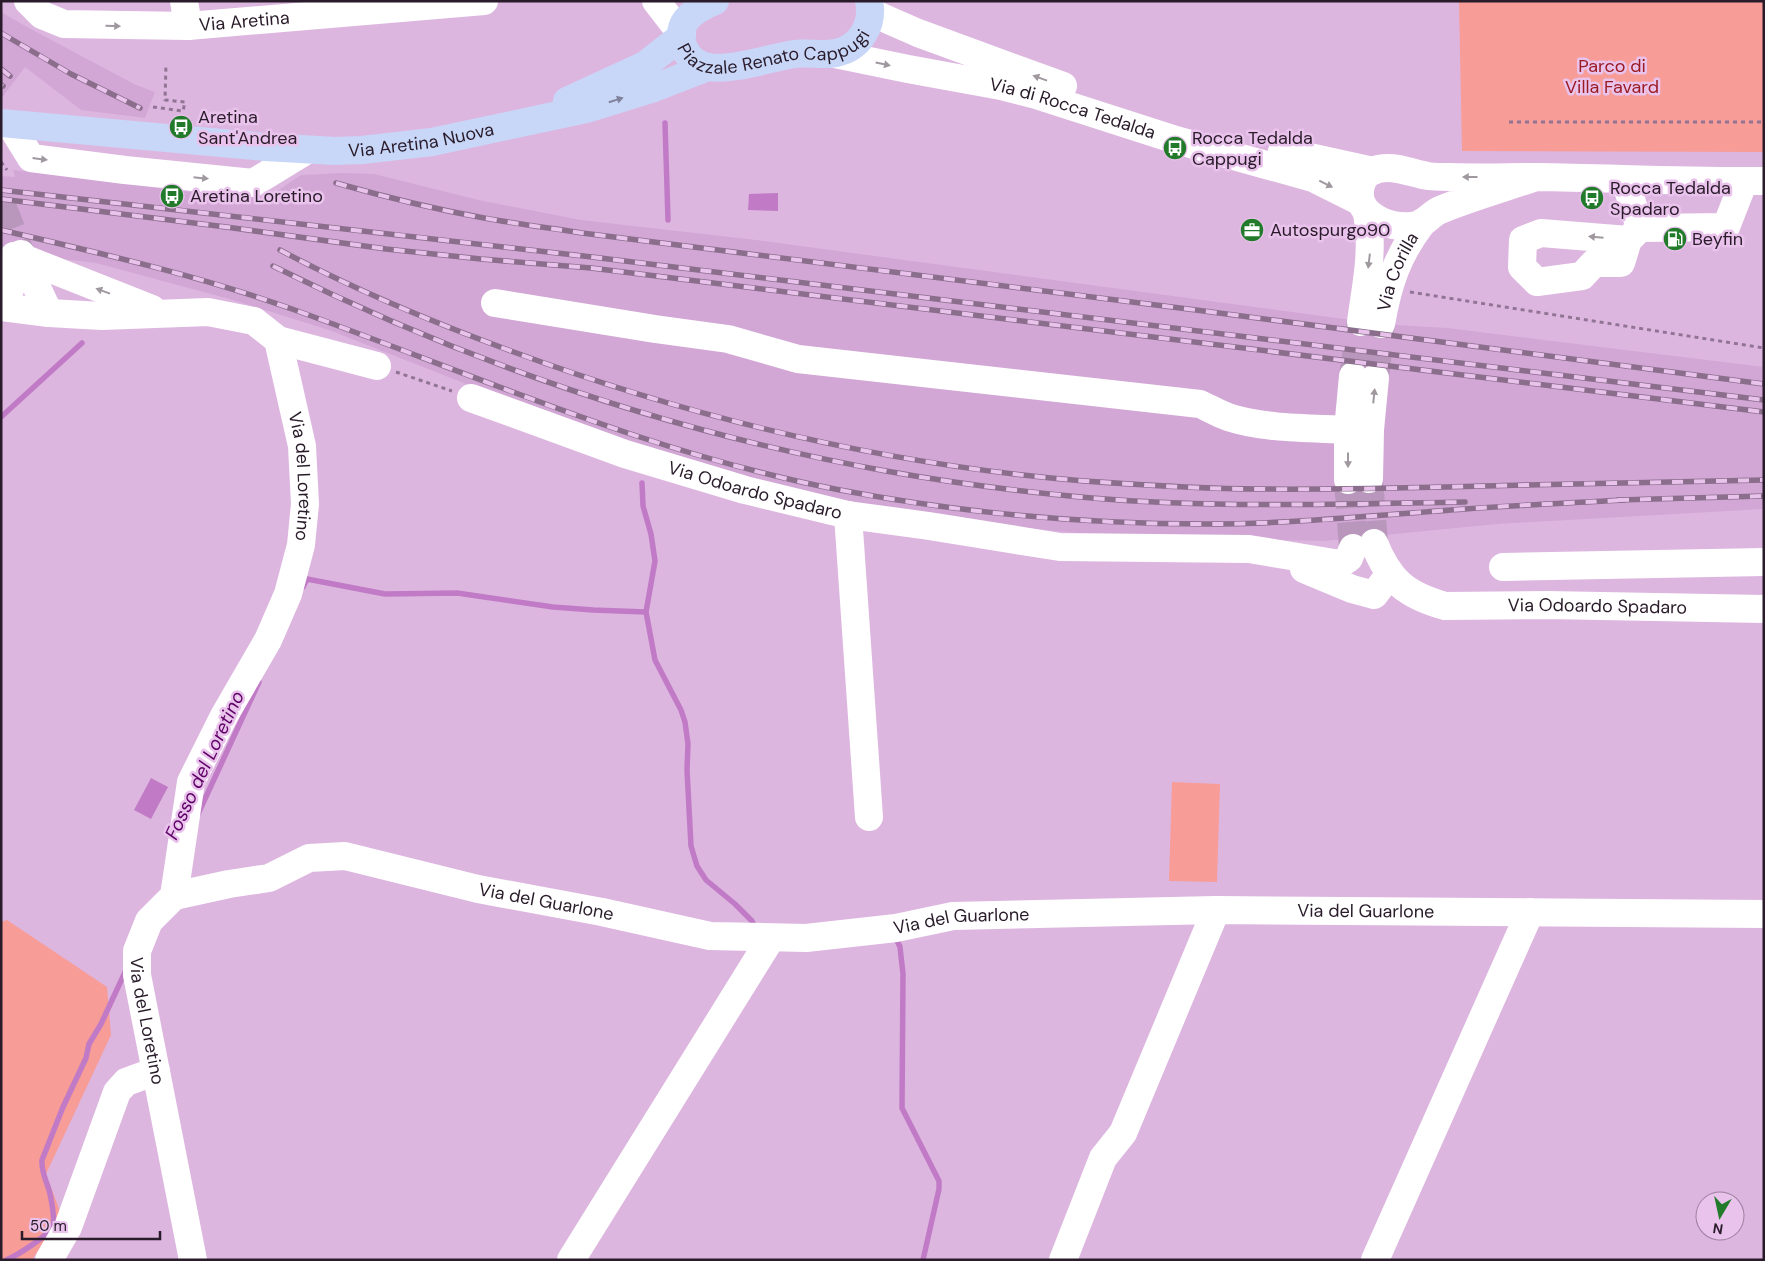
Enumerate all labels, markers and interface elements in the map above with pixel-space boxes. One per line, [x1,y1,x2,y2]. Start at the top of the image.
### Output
street label: Via Aretina [198,5,290,37]
street label: Piazzale Renato Cappugi [673,12,877,48]
one-way arrow [105,22,121,30]
text: Piazzale Renato Cappugi [672,25,875,80]
park label: Parco di Villa Favard [1565,54,1659,99]
one-way arrow [875,60,890,68]
street label: Via di Rocca Tedalda [988,72,1159,145]
one-way arrow [1032,74,1047,82]
one-way arrow [609,96,624,103]
place label: Aretina Sant'Andrea [198,105,297,150]
bus stop icon: Aretina Sant'Andrea [168,114,194,140]
street label: Via Aretina Nuova [348,117,496,163]
place label: Rocca Tedalda Cappugi [1192,126,1313,171]
bus stop icon: Rocca Tedalda Cappugi [1162,135,1188,161]
one-way arrow [32,155,48,163]
one-way arrow [1462,173,1478,181]
one-way arrow [194,174,210,182]
place label: Rocca Tedalda Spadaro [1610,176,1731,221]
one-way arrow [1319,180,1333,188]
bus stop icon: Aretina Loretino [159,183,185,209]
place label: Aretina Loretino [190,184,323,208]
bus stop icon: Rocca Tedalda Spadaro [1579,185,1605,211]
office icon: Autospurgo90 [1239,217,1265,243]
place label: Autospurgo90 [1270,218,1390,242]
fuel station icon: Beyfin [1662,226,1688,252]
place label: Beyfin [1692,227,1743,251]
street label: Via Corilla [1372,228,1424,313]
one-way arrow [1588,233,1604,241]
one-way arrow [1365,253,1373,269]
one-way arrow [96,287,111,294]
one-way arrow [1370,388,1378,404]
street label: Via del Loretino [283,410,317,542]
one-way arrow [1344,452,1352,468]
street label: Via Odoardo Spadaro [665,456,845,525]
street label: Via Odoardo Spadaro [1508,593,1687,620]
water label: Fosso del Loretino [159,687,250,844]
street label: Via del Guarlone [477,877,616,926]
street label: Via del Guarlone [1297,899,1434,924]
street label: Via del Guarlone [891,902,1030,940]
street label: Via del Loretino [125,957,170,1087]
north arrow [1695,1191,1745,1241]
scale bar [22,1208,160,1240]
text: 50 m [30,1216,67,1236]
text: N [1712,1219,1724,1239]

